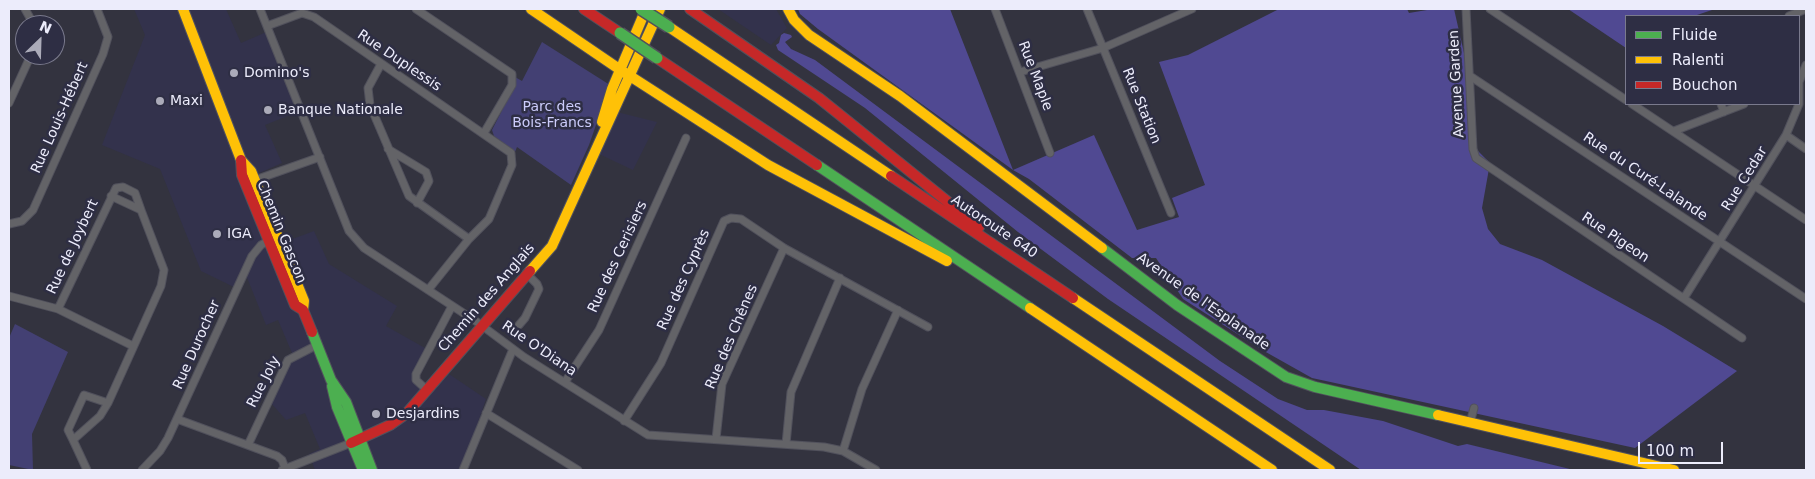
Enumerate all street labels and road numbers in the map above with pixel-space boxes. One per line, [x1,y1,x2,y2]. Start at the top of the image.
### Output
street label: Rue Duplessis [354,27,444,95]
street label: Avenue Garden [1446,30,1468,138]
street label: Rue Maple [1014,39,1056,113]
street label: Rue Louis-Hébert [28,60,92,176]
street label: Rue Station [1118,65,1164,147]
street label: Rue du Curé-Lalande [1580,129,1710,225]
street label: Rue Cedar [1719,144,1771,214]
street label: Chemin Gascon [253,178,309,286]
street label: Autoroute 640 [948,192,1040,262]
street label: Rue de Joybert [44,197,102,297]
street label: Rue des Cerisiers [585,199,651,315]
street label: Rue Pigeon [1578,209,1652,267]
street label: Rue des Cyprès [654,227,714,333]
street label: Chemin des Anglais [435,240,539,356]
street label: Avenue de l'Esplanade [1133,250,1273,354]
street label: Rue des Chênes [702,282,762,392]
street label: Rue Durocher [170,298,224,392]
street label: Rue O'Diana [498,318,580,380]
street label: Rue Joly [244,353,284,411]

